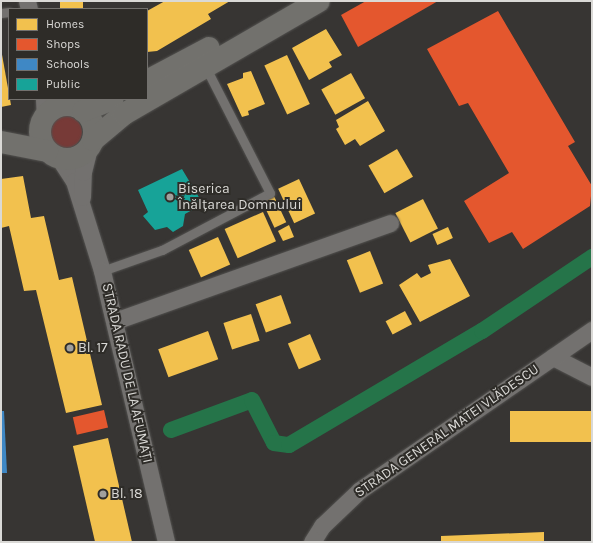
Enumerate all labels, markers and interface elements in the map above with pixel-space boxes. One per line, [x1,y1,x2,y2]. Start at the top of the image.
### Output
legend [8,8,148,100]
text: Homes [46,17,84,31]
text: Shops [46,37,80,51]
text: Schools [46,57,89,71]
text: Public [46,77,80,91]
place label: Biserica Înălțarea Domnului [178,181,302,214]
marker: Biserica Înălțarea Domnului [165,192,175,202]
street label: STRADA RADU DE LA AFUMAȚI [98,281,156,465]
place label: Bl. 17 [78,340,108,356]
marker: Bl. 17 [65,343,75,353]
street label: STRADA GENERAL MATEI VLĂDESCU [352,361,542,501]
place label: Bl. 18 [111,486,143,502]
marker: Bl. 18 [98,489,108,499]

